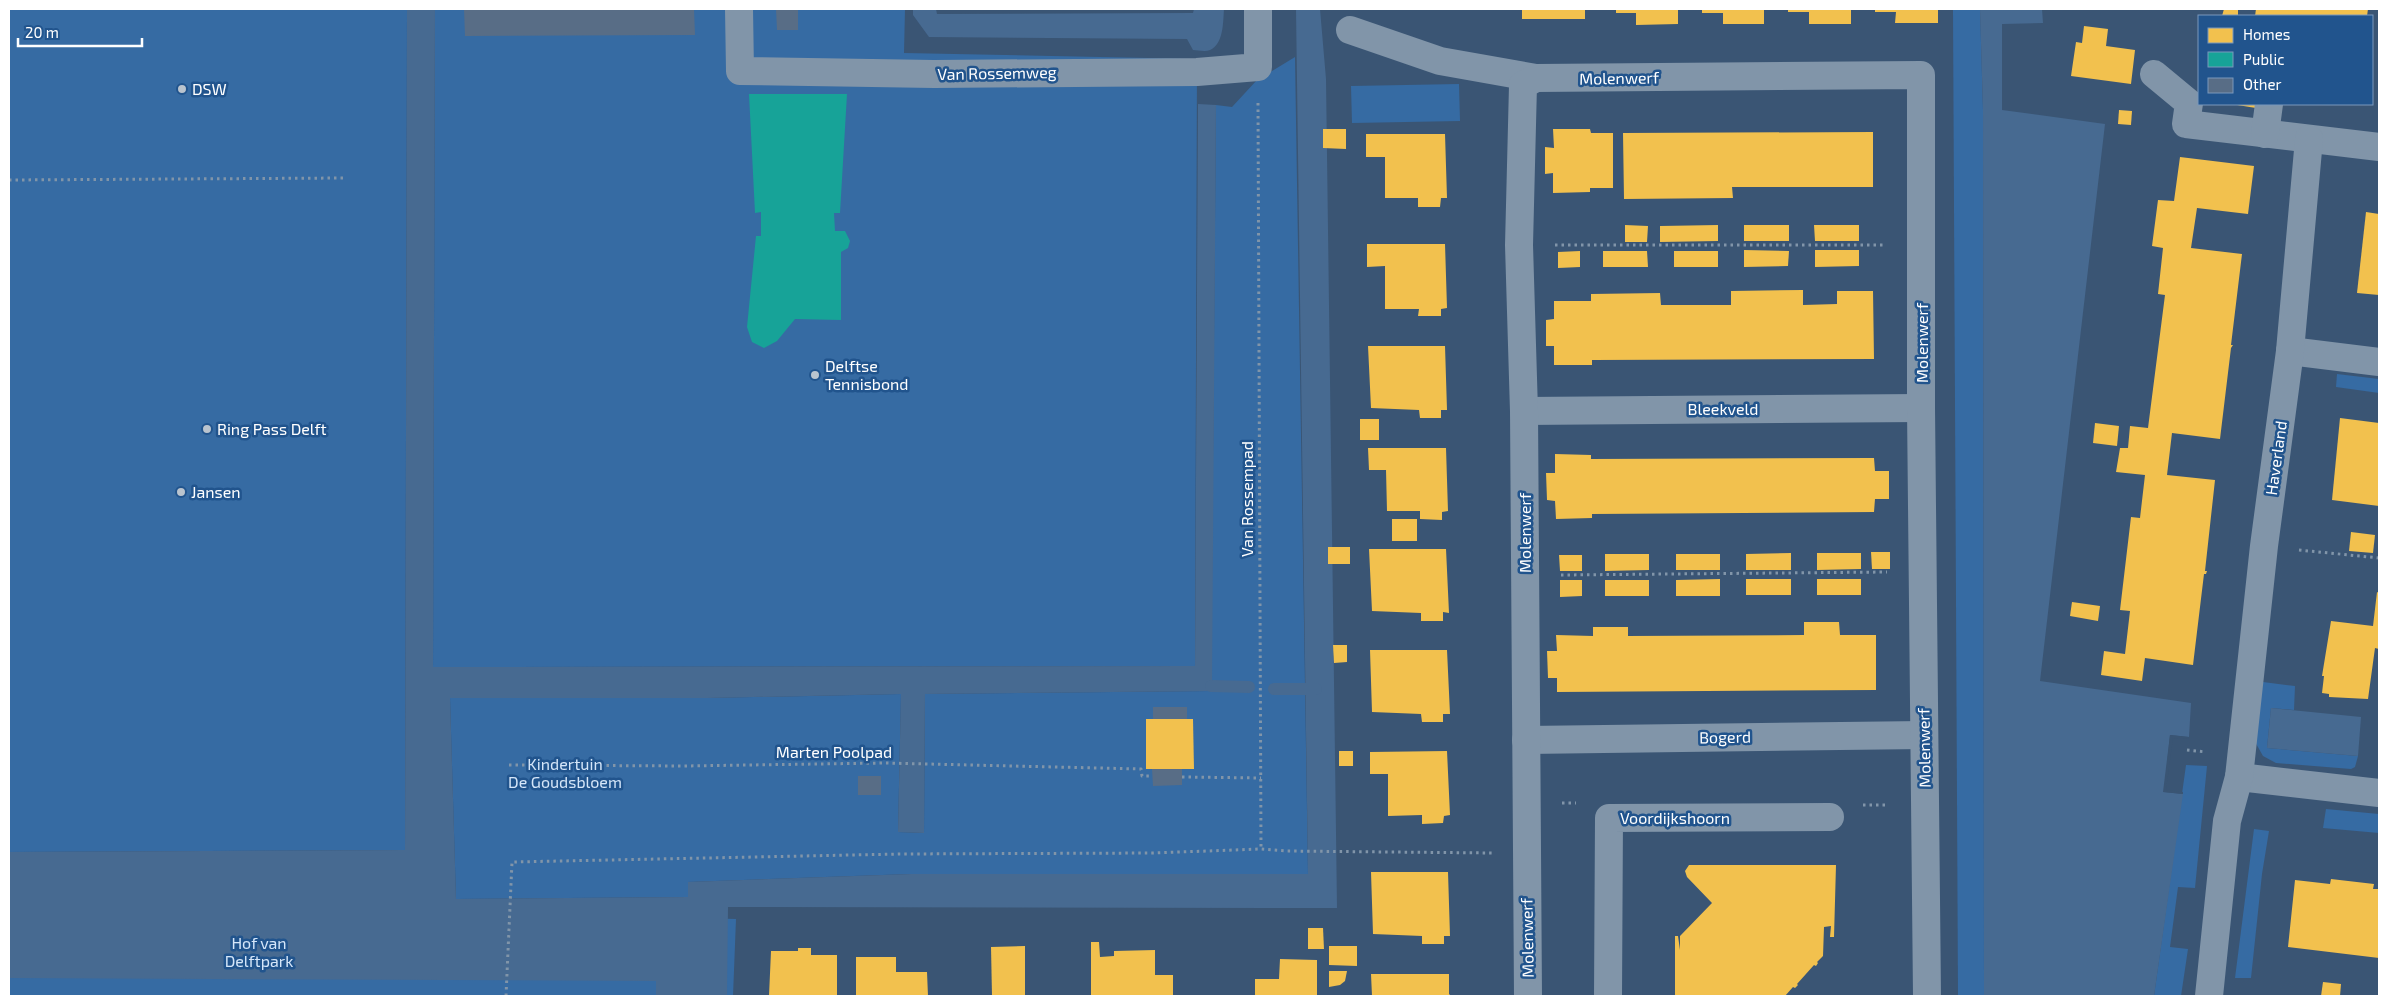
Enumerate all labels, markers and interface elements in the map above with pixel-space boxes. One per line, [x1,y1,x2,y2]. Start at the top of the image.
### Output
scale bar [18,15,141,47]
legend [2198,15,2373,105]
text: 20 m [25,23,59,41]
text: Homes [2243,25,2290,43]
text: Public [2243,50,2284,68]
street label: Van Rossemweg [937,62,1057,83]
street label: Molenwerf [1579,67,1660,88]
text: Other [2243,75,2282,93]
place label: DSW [192,79,227,98]
marker: DSW [176,83,188,95]
street label: Molenwerf [1912,302,1931,383]
place label: Delftse Tennisbond [825,356,908,393]
marker: Delftse Tennisbond [809,369,821,381]
street label: Bleekveld [1688,399,1758,418]
place label: Ring Pass Delft [217,419,327,438]
street label: Haverland [2261,420,2290,496]
marker: Ring Pass Delft [201,423,213,435]
street label: Van Rossempad [1237,441,1256,557]
place label: Jansen [191,482,241,501]
marker: Jansen [175,486,187,498]
street label: Molenwerf [1515,492,1534,573]
street label: Molenwerf [1913,707,1934,788]
street label: Bogerd [1699,727,1751,746]
street label: Marten Poolpad [776,742,892,761]
park label: Kindertuin De Goudsbloem [508,754,622,791]
street label: Voordijkshoorn [1620,808,1730,828]
street label: Molenwerf [1516,897,1537,978]
park label: Hof van Delftpark [225,933,293,970]

